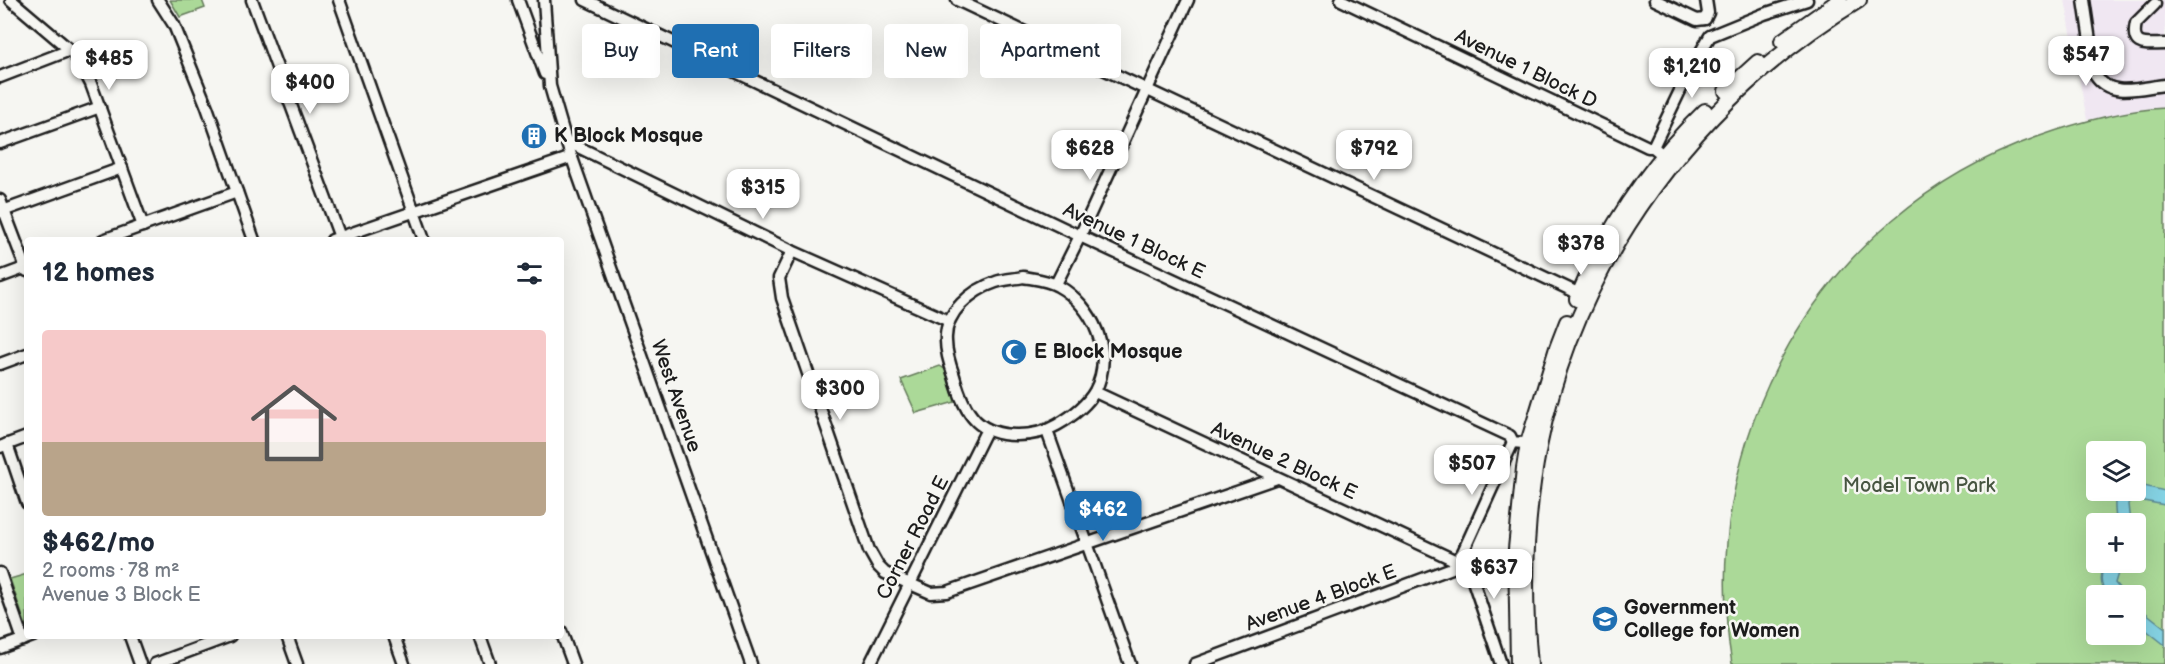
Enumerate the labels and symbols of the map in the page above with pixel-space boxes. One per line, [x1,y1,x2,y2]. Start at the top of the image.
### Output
street label: Avenue 1 Block D [1451,24,1601,114]
pin: $547 [2050,36,2122,87]
pin: $485 [73,40,145,91]
pin: $1,210 [1643,48,1741,99]
pin: $400 [274,64,346,115]
building icon: K Block Mosque [519,121,549,151]
place label: K Block Mosque [554,124,703,148]
pin: $628 [1054,130,1126,181]
pin: $792 [1338,130,1410,181]
pin: $315 [727,169,799,220]
street label: Avenue 1 Block E [1059,198,1209,284]
pin: $378 [1545,225,1617,276]
street label: West Avenue [646,337,707,456]
mosque icon: E Block Mosque [999,337,1029,367]
place label: E Block Mosque [1034,340,1182,364]
pin: $300 [804,370,876,421]
street label: Avenue 2 Block E [1207,417,1361,505]
pin: $507 [1436,445,1508,496]
street label: Corner Road E [872,472,954,604]
park label: Model Town Park [1843,474,1995,498]
pin: $462 [1067,491,1139,542]
pin: $637 [1458,549,1530,600]
street label: Avenue 4 Block E [1242,560,1400,636]
place label: Government College for Women [1624,596,1800,643]
school or university icon: Government College for Women [1590,604,1620,634]

